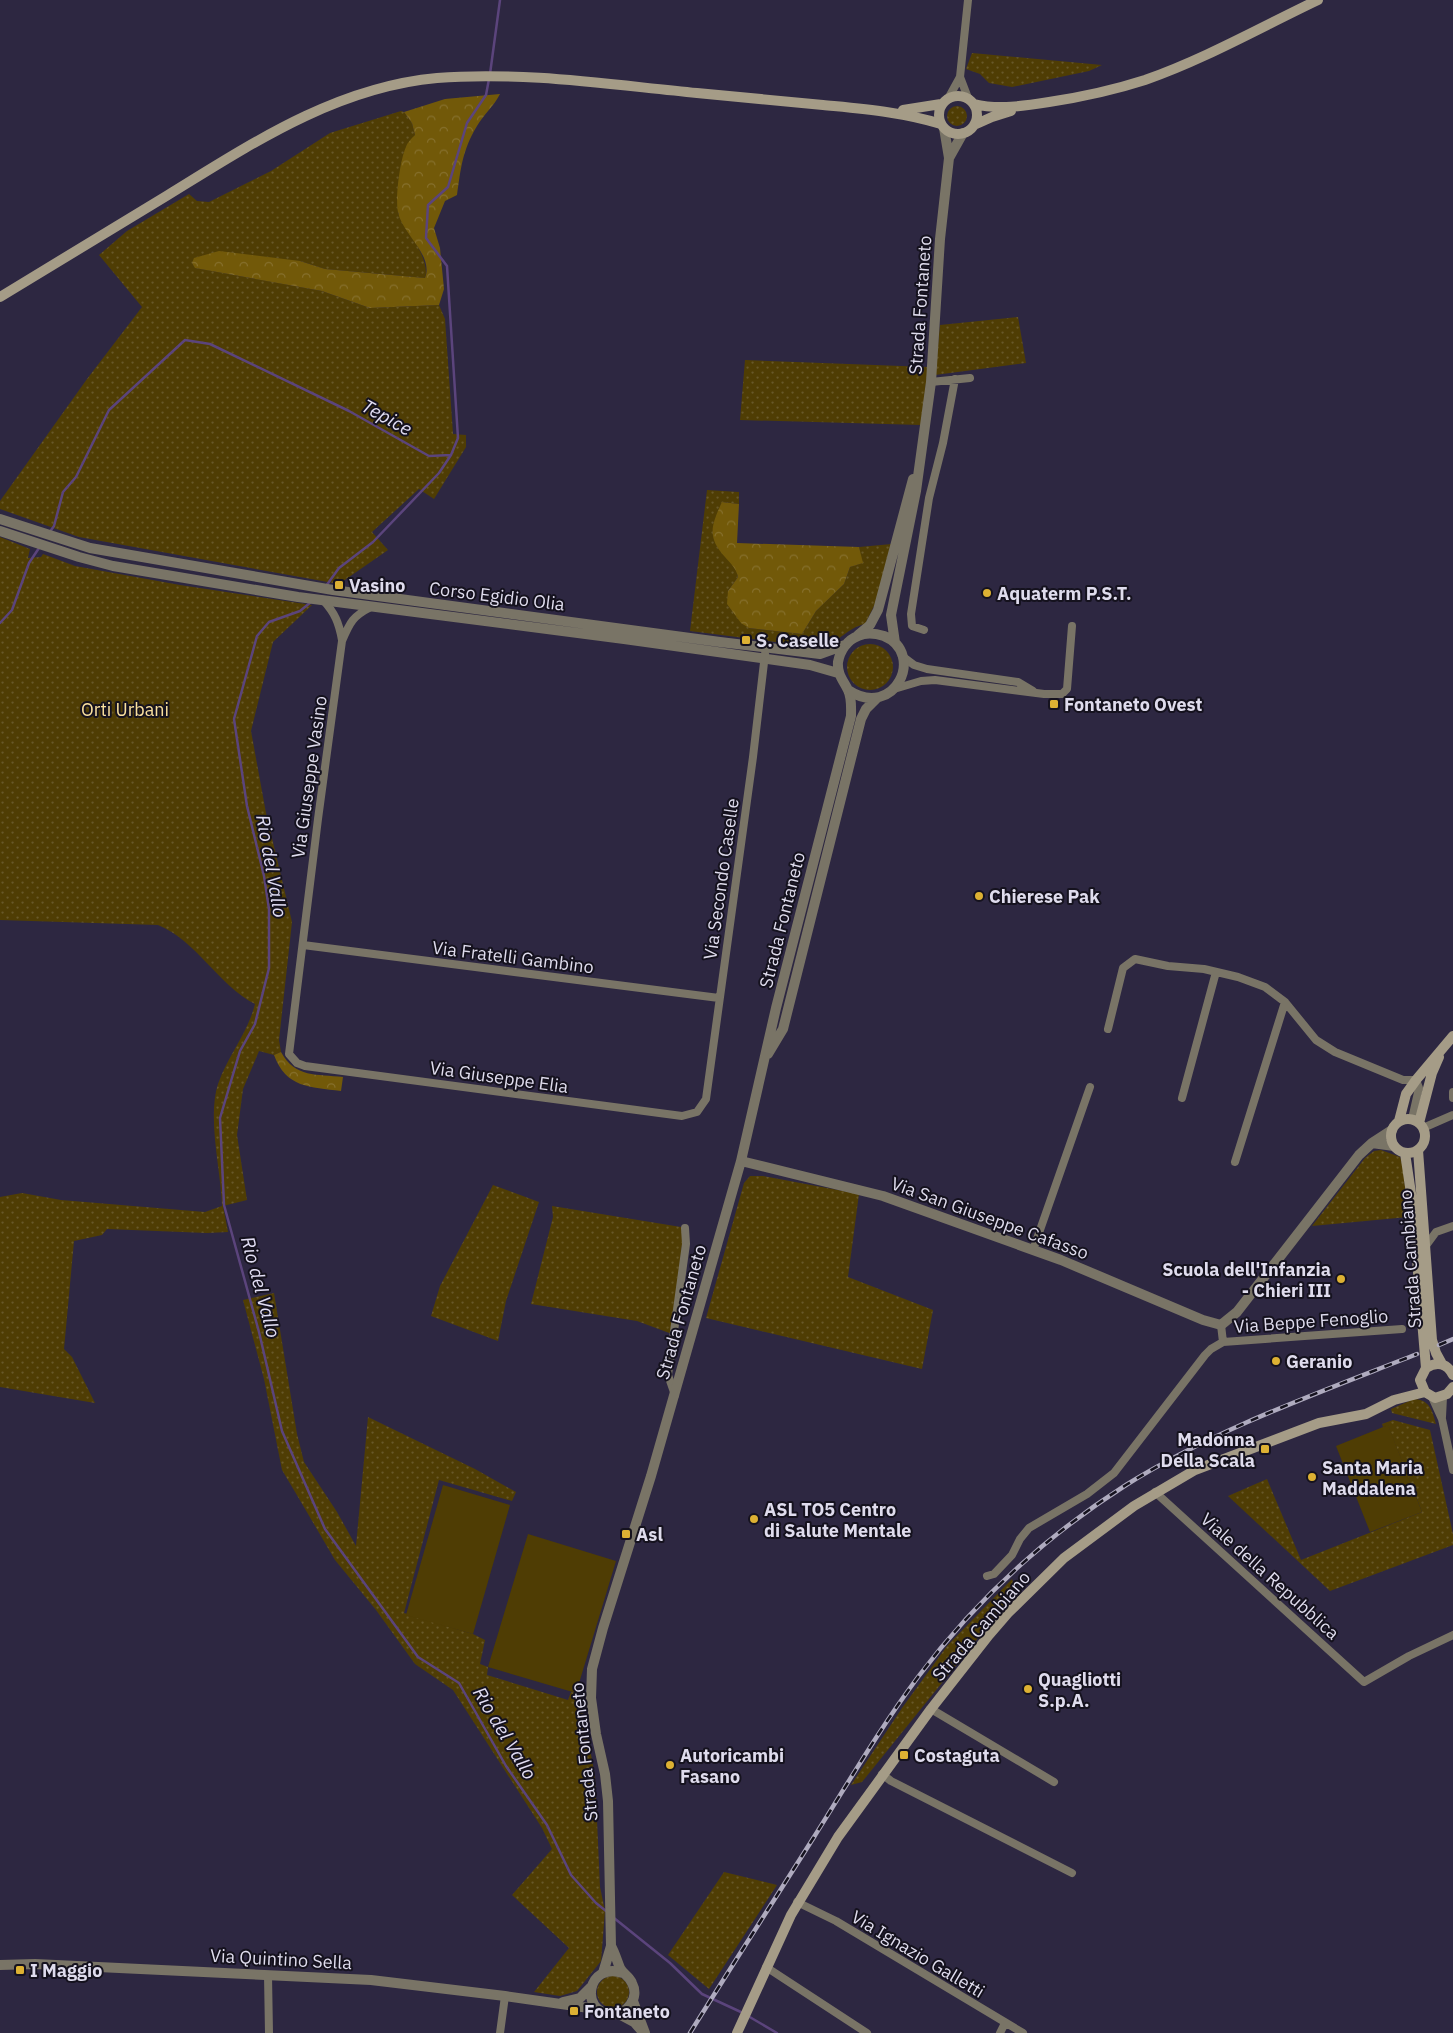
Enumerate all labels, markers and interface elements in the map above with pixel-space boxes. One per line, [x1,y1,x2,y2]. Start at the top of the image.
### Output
street label: Strada Fontaneto [904,235,936,375]
water label: Tepice [358,393,417,441]
place label: Vasino [349,574,405,597]
street label: Corso Egidio Olia [428,576,566,616]
marker: Vasino [333,579,345,591]
place label: Aquaterm P.S.T. [997,582,1132,605]
marker: Aquaterm P.S.T. [981,587,993,599]
place label: S. Caselle [756,629,839,652]
marker: S. Caselle [740,634,752,646]
place label: Fontaneto Ovest [1064,693,1202,716]
street label: Via Giuseppe Vasino [286,694,332,860]
park label: Orti Urbani [81,698,169,721]
marker: Fontaneto Ovest [1048,698,1060,710]
street label: Via Secondo Caselle [698,797,744,961]
water label: Rio del Vallo [251,813,293,919]
street label: Strada Fontaneto [754,850,810,990]
place label: Chierese Pak [989,885,1100,908]
marker: Chierese Pak [973,890,985,902]
street label: Via Fratelli Gambino [431,936,595,978]
street label: Via Giuseppe Elia [428,1056,570,1098]
street label: Via San Giuseppe Cafasso [888,1172,1092,1264]
street label: Strada Cambiano [1394,1189,1426,1329]
water label: Rio del Vallo [236,1234,286,1340]
street label: Strada Fontaneto [651,1242,711,1382]
place label: Scuola dell'Infanzia - Chieri III [1162,1258,1331,1302]
marker: Scuola dell'Infanzia - Chieri III [1335,1273,1347,1285]
street label: Via Beppe Fenoglio [1233,1304,1389,1338]
place label: Geranio [1286,1350,1352,1373]
marker: Geranio [1270,1355,1282,1367]
place label: Madonna Della Scala [1161,1428,1255,1472]
marker: Madonna Della Scala [1259,1443,1271,1455]
place label: Santa Maria Maddalena [1322,1456,1423,1500]
marker: Santa Maria Maddalena [1306,1471,1318,1483]
place label: ASL TO5 Centro di Salute Mentale [764,1498,911,1542]
street label: Viale della Repubblica [1196,1508,1344,1645]
marker: ASL TO5 Centro di Salute Mentale [748,1513,760,1525]
place label: Asl [636,1523,663,1546]
marker: Asl [620,1528,632,1540]
street label: Strada Cambiano [927,1566,1035,1686]
place label: Quagliotti S.p.A. [1038,1668,1121,1712]
street label: Strada Fontaneto [565,1681,603,1823]
water label: Rio del Vallo [468,1682,542,1784]
marker: Quagliotti S.p.A. [1022,1683,1034,1695]
place label: Autoricambi Fasano [680,1744,784,1788]
place label: Costaguta [914,1744,1000,1767]
marker: Costaguta [898,1749,910,1761]
marker: Autoricambi Fasano [664,1759,676,1771]
street label: Via Ignazio Galletti [847,1905,989,2003]
street label: Via Quintino Sella [209,1944,353,1974]
place label: I Maggio [30,1959,102,1982]
marker: I Maggio [14,1964,26,1976]
place label: Fontaneto [584,2000,670,2023]
marker: Fontaneto [568,2005,580,2017]

